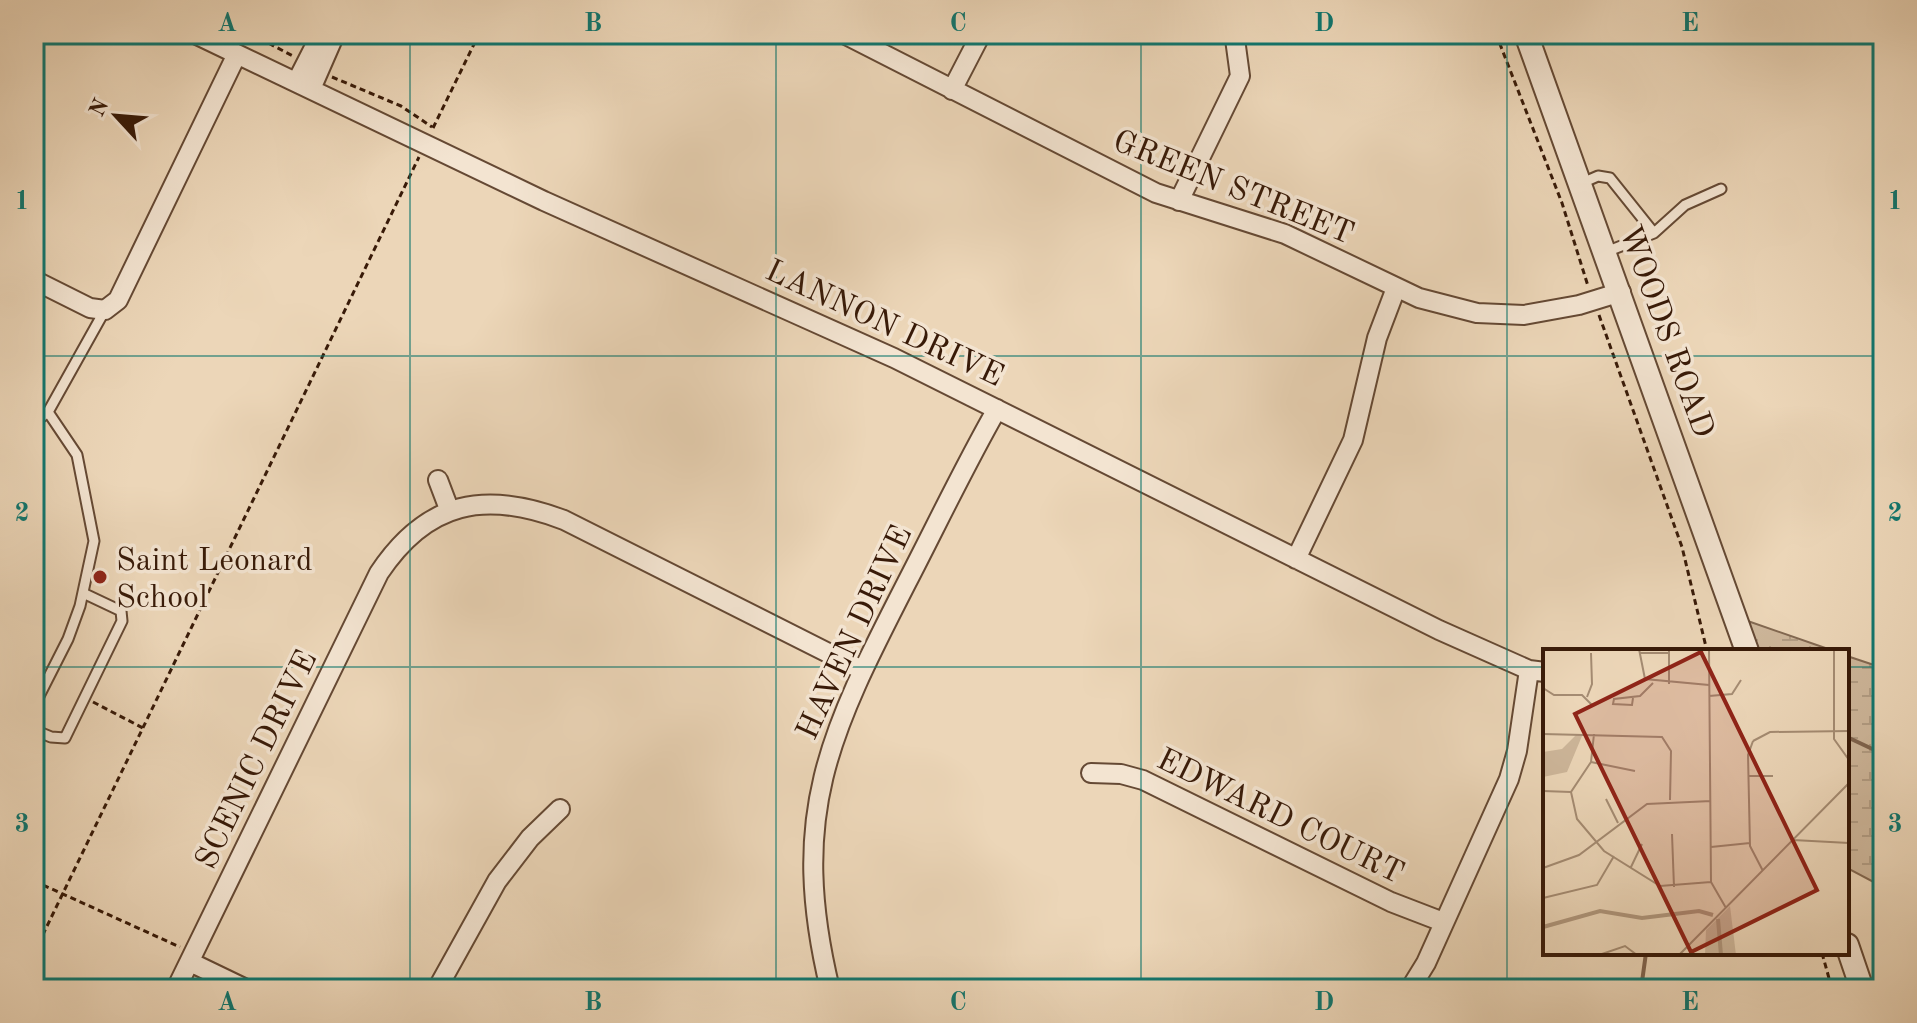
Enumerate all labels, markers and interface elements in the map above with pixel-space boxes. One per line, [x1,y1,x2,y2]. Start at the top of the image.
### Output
text: A [217,11,237,37]
text: B [584,11,602,37]
text: C [949,11,967,37]
text: D [1314,11,1334,37]
text: E [1681,11,1699,37]
north arrow [76,76,156,156]
text: N [86,96,113,120]
street label: GREEN STREET [1108,126,1358,252]
text: 1 [14,189,30,215]
text: 1 [1887,189,1903,215]
street label: WOODS ROAD [1612,222,1718,443]
street label: LANNON DRIVE [760,256,1008,394]
text: 2 [14,501,30,527]
text: 2 [1887,501,1903,527]
street label: HAVEN DRIVE [792,521,919,745]
place label: Saint Leonard School [116,546,313,615]
marker: Saint Leonard School [91,568,109,586]
street label: SCENIC DRIVE [191,646,324,874]
inset map [1543,649,1849,955]
street label: EDWARD COURT [1151,744,1408,891]
text: 3 [14,812,30,838]
text: 3 [1887,812,1903,838]
text: A [217,990,237,1016]
text: B [584,990,602,1016]
text: C [949,990,967,1016]
text: D [1314,990,1334,1016]
text: E [1681,990,1699,1016]

